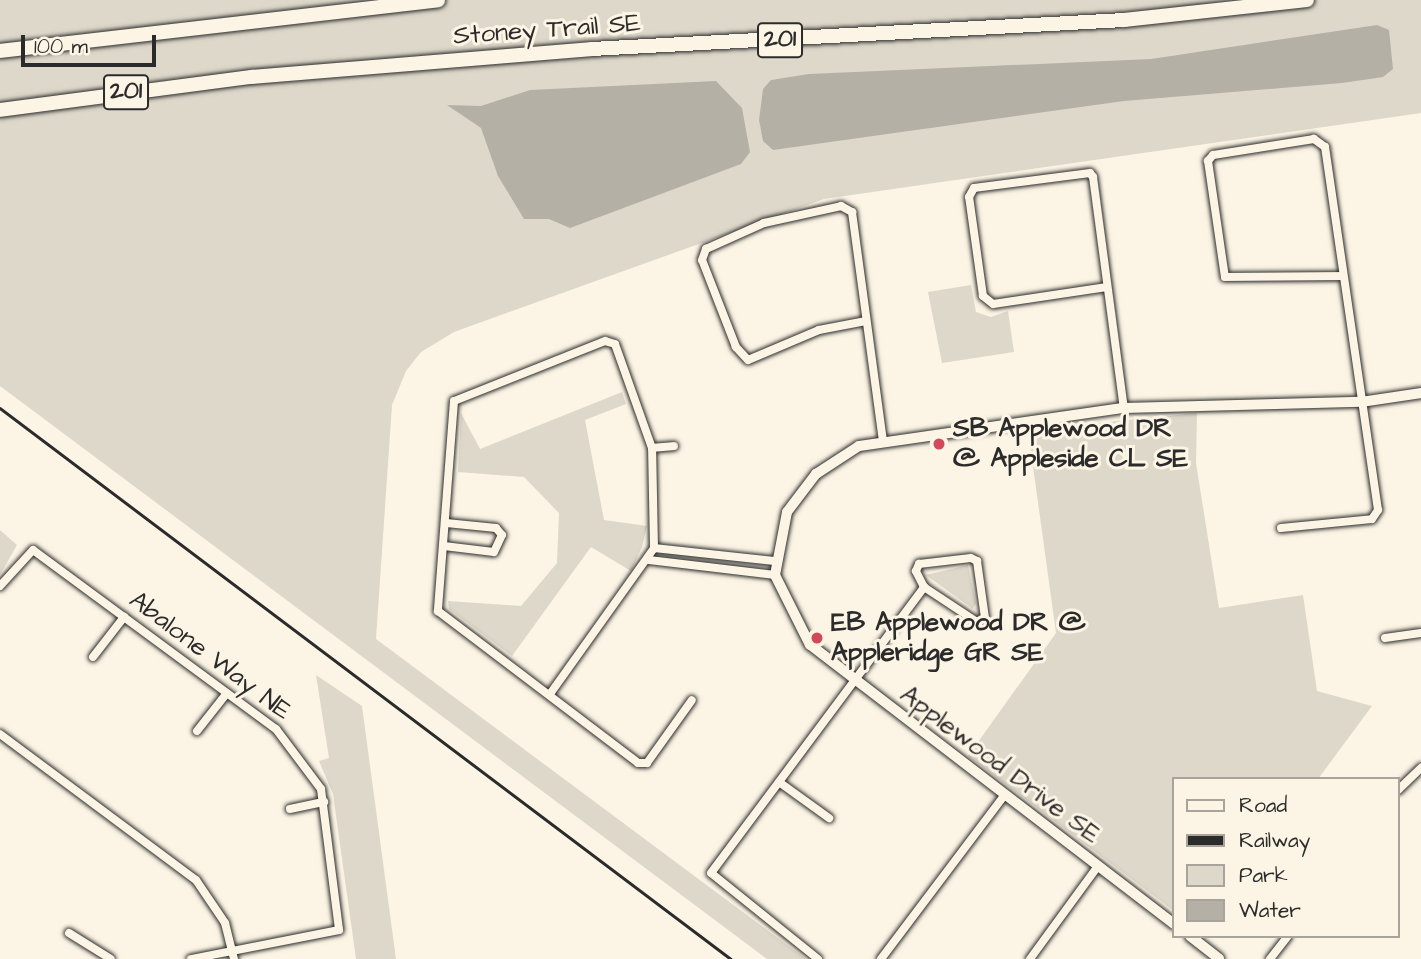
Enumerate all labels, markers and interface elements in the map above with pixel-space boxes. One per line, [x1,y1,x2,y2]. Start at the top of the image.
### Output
street label: Stoney Trail SE [452,8,642,52]
road number: 201 [756,20,804,60]
scale bar [24,21,159,65]
text: 100 m [34,32,88,61]
road number: 201 [102,72,150,112]
place label: SB Applewood DR @ Appleside CL SE [953,413,1188,474]
marker: SB Applewood DR @ Appleside CL SE [931,436,947,452]
street label: Abalone Way NE [123,585,297,727]
place label: EB Applewood DR @ Appleridge GR SE [831,607,1086,668]
marker: EB Applewood DR @ Appleridge GR SE [809,630,825,646]
street label: Applewood Drive SE [894,679,1106,851]
legend [1172,777,1400,938]
text: Road [1239,791,1287,820]
text: Railway [1239,826,1310,855]
text: Park [1239,861,1288,890]
text: Water [1239,896,1301,925]

